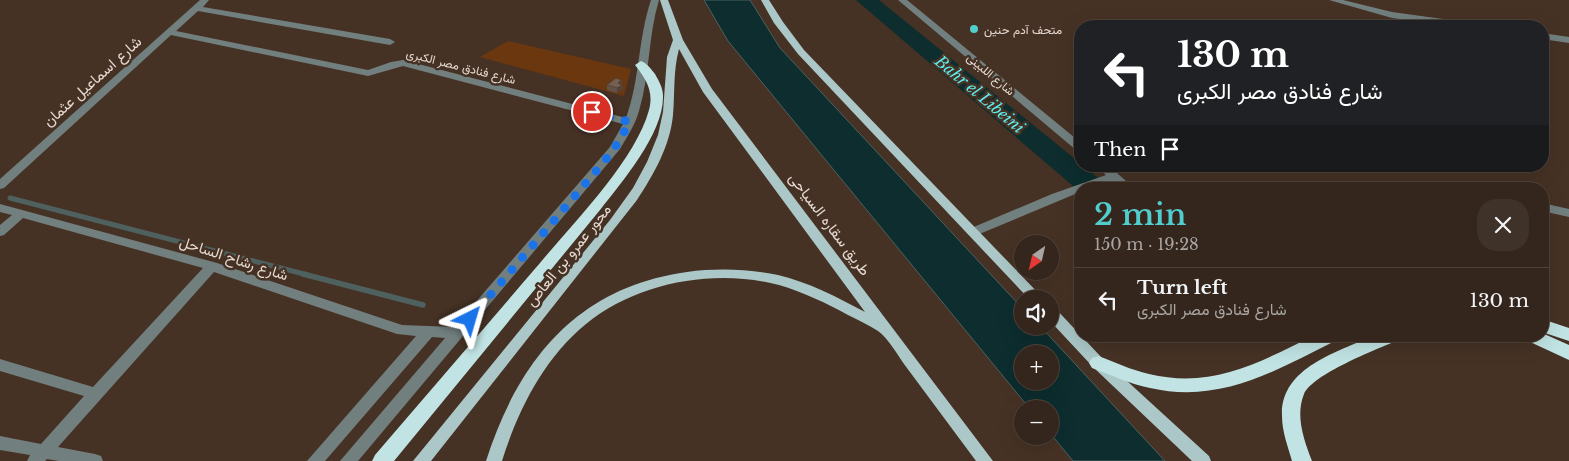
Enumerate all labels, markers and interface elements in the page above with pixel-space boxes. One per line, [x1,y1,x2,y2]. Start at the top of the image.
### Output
place label: متحف آدم حنين [984,22,1062,38]
marker: متحف آدم حنين [968,23,980,35]
street label: شارع اسماعيل عثمان [39,32,147,132]
text: 130 m [1177,33,1289,76]
icon: left [1094,40,1159,105]
street label: شارع فنادق مصر الكبرى [404,45,517,89]
water label: Bahr el Libeini [930,50,1029,138]
street label: شارع اللبينى [963,50,1018,100]
text: شارع فنادق مصر الكبرى [1177,78,1383,105]
pin [571,91,613,133]
icon: arrive [578,98,606,126]
icon: arrive [1156,135,1184,163]
text: Then [1094,138,1146,161]
street label: طريق سقاره السياحى [784,169,875,280]
text: 2 min [1094,196,1186,233]
button: close [1477,199,1529,251]
street label: محور عمرو بن العاص [521,200,616,311]
street label: شارع رشاح الساحل [177,232,291,286]
text: 150 m · 19:28 [1094,234,1199,254]
north arrow [1014,235,1059,280]
map controls [1014,235,1059,445]
text: Turn left [1137,276,1228,299]
icon: left [1094,286,1122,314]
text: 130 m [1469,289,1529,312]
button: sound [1014,290,1059,335]
position arrow [443,292,495,344]
text: شارع فنادق مصر الكبرى [1137,299,1287,319]
button: + [1014,345,1059,390]
button: − [1014,400,1059,445]

